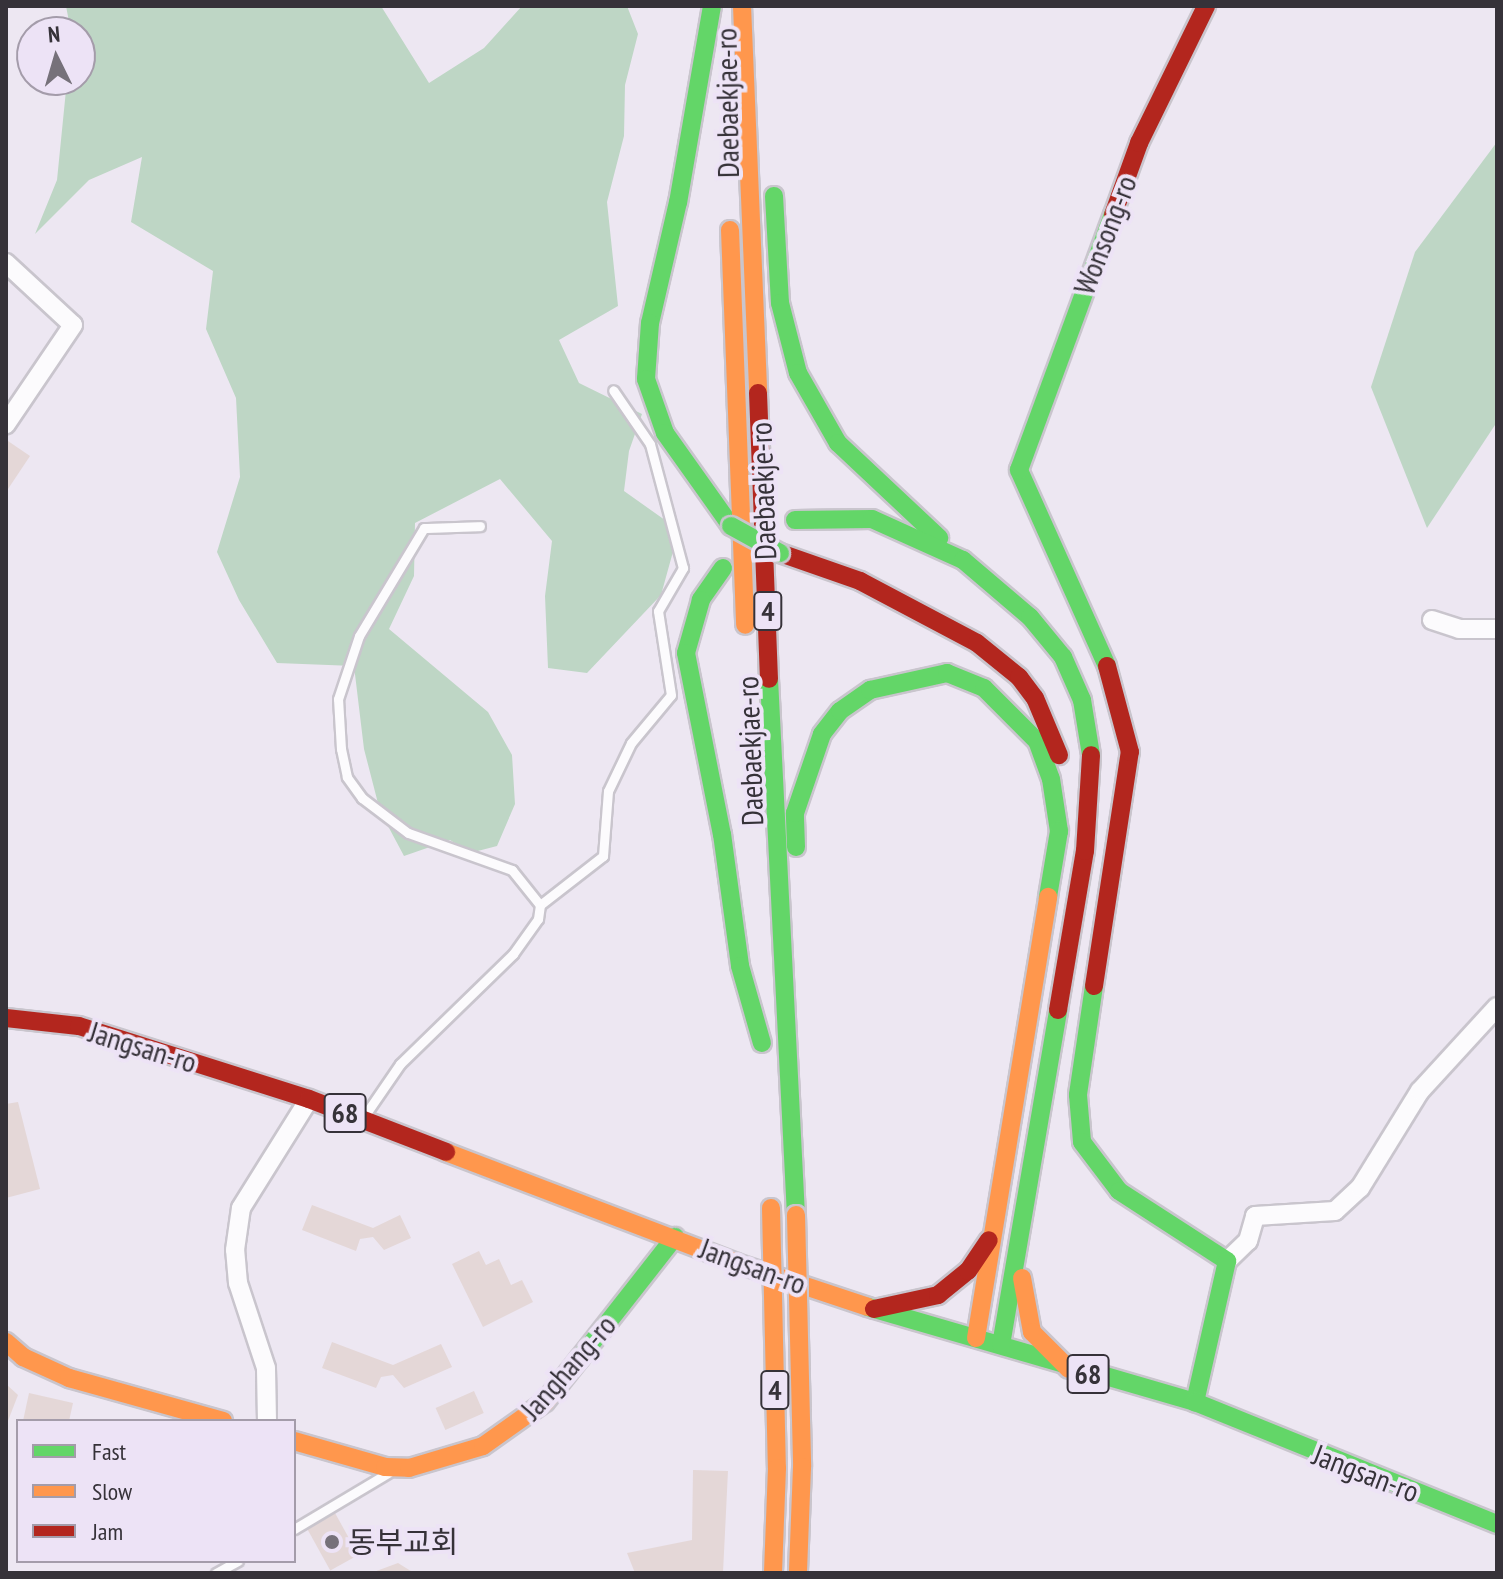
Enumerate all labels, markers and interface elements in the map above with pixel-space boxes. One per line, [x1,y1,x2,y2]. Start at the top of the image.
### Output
north arrow [16,16,96,96]
text: N [47,20,61,49]
street label: Daebaekjae-ro [708,28,746,178]
street label: Wonsong-ro [1066,171,1144,299]
street label: Daebaekje-ro [743,421,783,561]
road number: 4 [752,587,784,635]
street label: Daebaekjae-ro [729,675,771,827]
street label: Jangsan-ro [85,1014,201,1080]
road number: 68 [323,1089,367,1137]
street label: Jangsan-ro [695,1230,811,1302]
street label: Janghang-ro [513,1307,623,1427]
road number: 68 [1066,1350,1110,1398]
road number: 4 [759,1366,791,1414]
legend [16,1419,296,1563]
text: Fast [92,1436,126,1467]
street label: Jangsan-ro [1308,1436,1424,1510]
text: Slow [92,1476,132,1507]
text: Jam [92,1516,123,1547]
place label: 동부교회 [348,1524,458,1560]
marker: 동부교회 [323,1533,341,1551]

